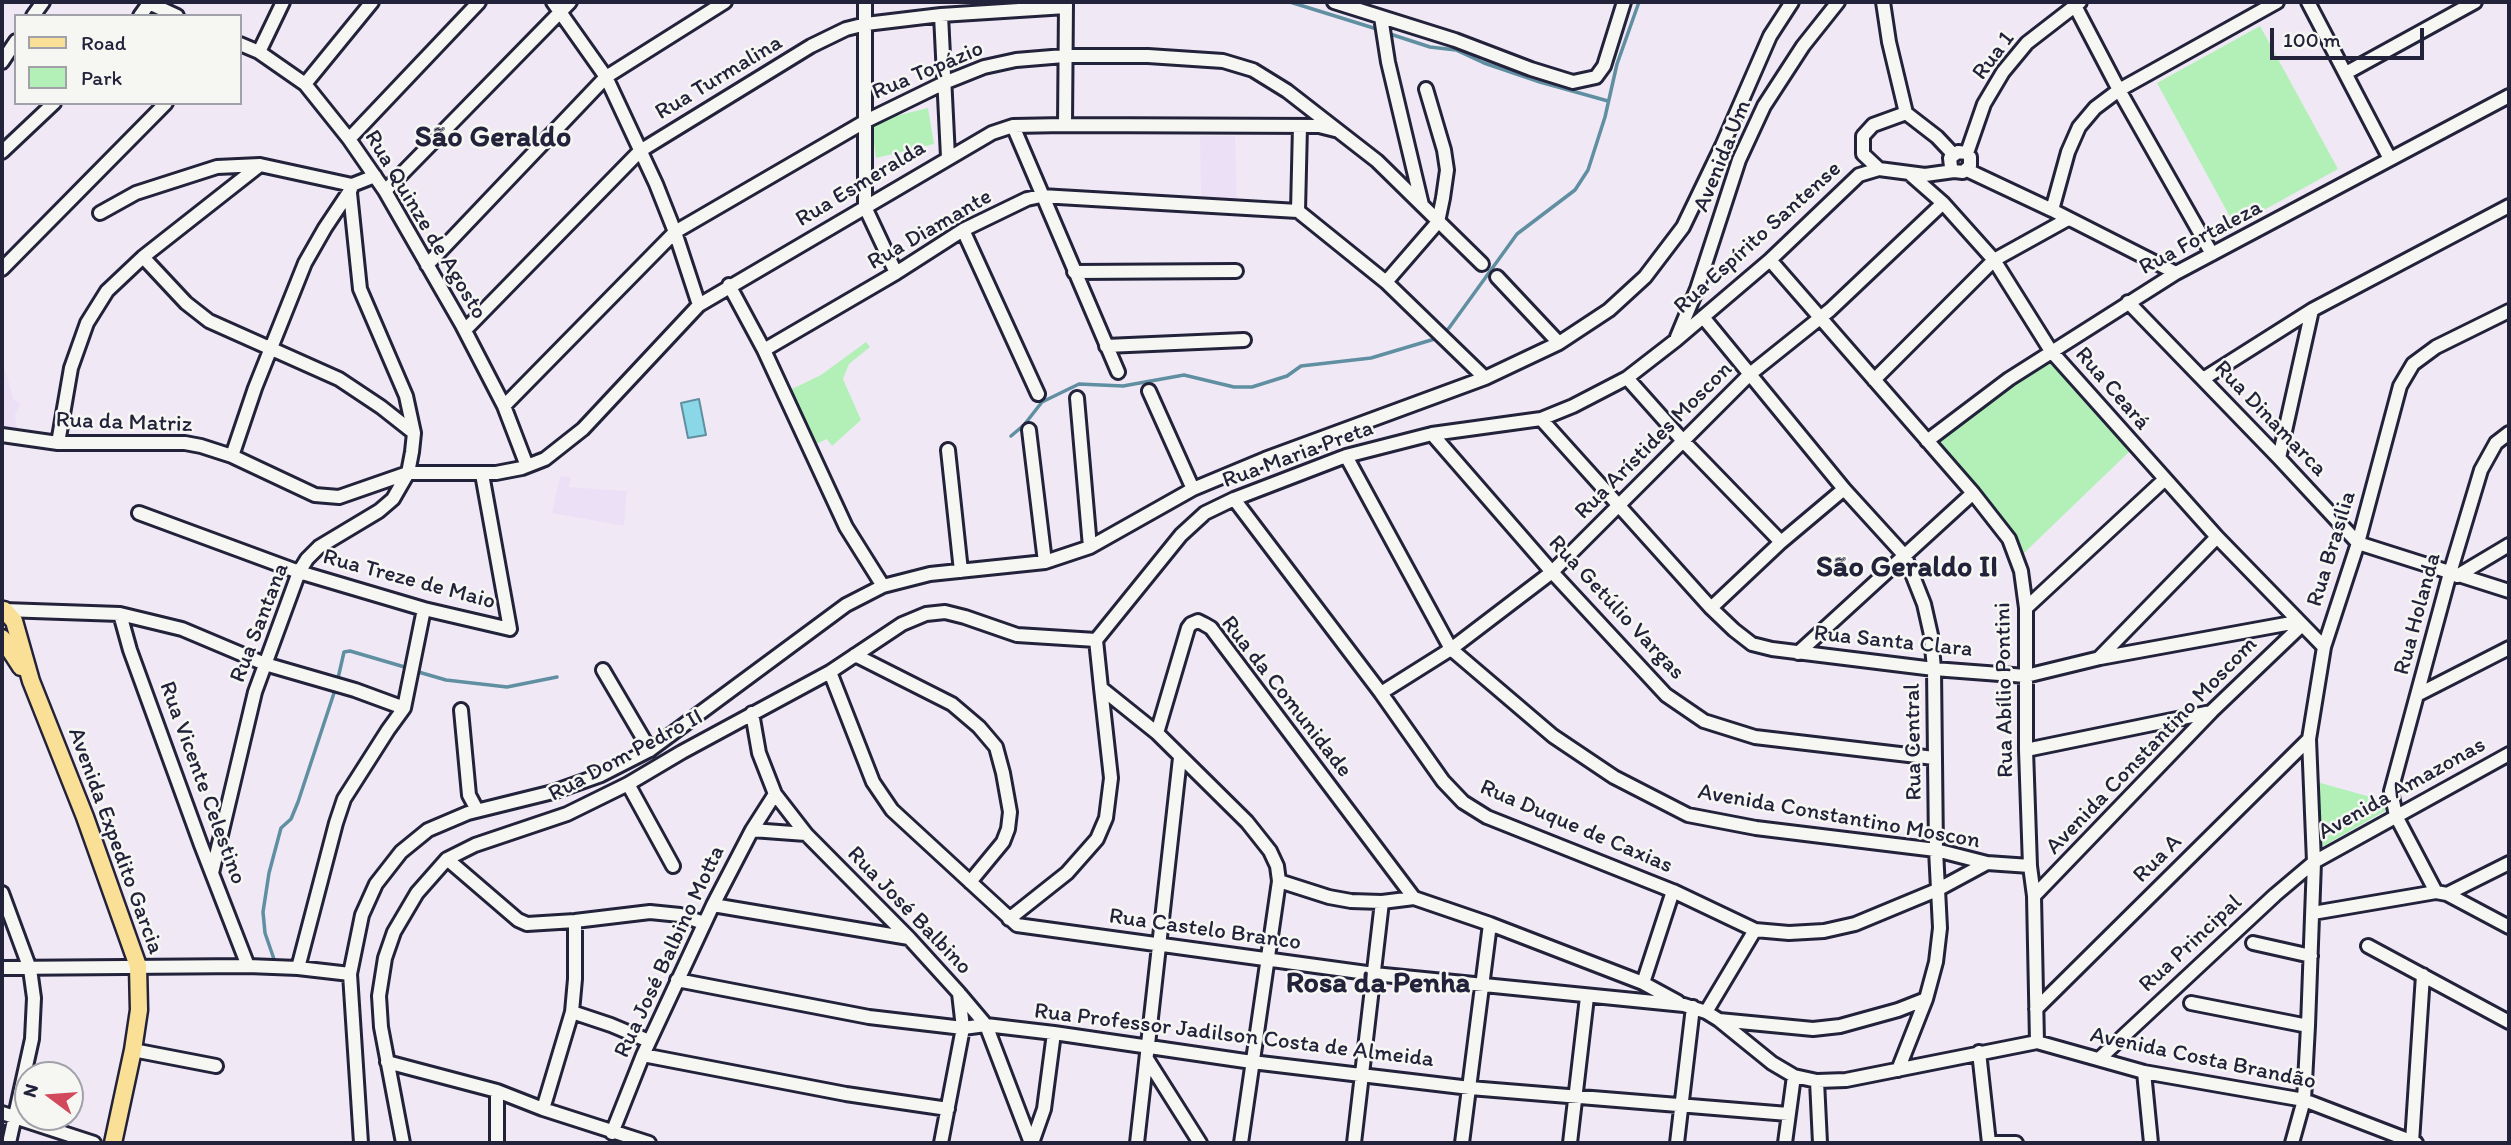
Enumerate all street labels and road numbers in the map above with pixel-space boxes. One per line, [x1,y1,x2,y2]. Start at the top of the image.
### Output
street label: Rua 1 [1967,26,2021,86]
street label: Rua Turmalina [650,29,788,127]
street label: Rua Topázio [868,35,988,107]
street label: Avenida Um [1688,96,1758,216]
street label: Rua Quinze de Agosto [358,125,492,325]
street label: Rua Esmeralda [791,134,931,234]
street label: Rua Espírito Santense [1669,156,1847,320]
street label: Rua Diamante [863,183,997,277]
street label: Rua Fortaleza [2135,194,2267,282]
street label: Rua Ceará [2068,342,2156,436]
street label: Rua Dinamarca [2208,355,2332,483]
street label: Rua Arístides Moscon [1569,356,1739,526]
street label: Rua da Matriz [55,407,193,439]
street label: Rua Maria Preta [1219,415,1377,495]
street label: Rua Brasília [2301,488,2363,610]
street label: Rua Getúlio Vargas [1542,530,1690,686]
street label: Rua Treze de Maio [320,544,498,616]
street label: Rua Holanda [2388,550,2448,678]
street label: Rua Santana [225,559,295,687]
street label: Rua Abílio Pontini [1990,602,2020,778]
street label: Rua da Comunidade [1214,611,1358,783]
street label: Rua Santa Clara [1812,620,1974,664]
street label: Avenida Constantino Moscom [2040,631,2264,861]
street label: Rua Vicente Celestino [152,678,252,888]
street label: Rua Central [1899,683,1929,801]
street label: Rua Dom Pedro II [544,704,708,808]
street label: Avenida Expedito Garcia [61,724,169,958]
street label: Avenida Amazonas [2313,732,2491,846]
street label: Rua Duque de Caxias [1476,774,1676,880]
street label: Avenida Constantino Moscon [1696,779,1982,855]
street label: Rua A [2128,829,2188,889]
street label: Rua José Balbino [841,841,977,981]
street label: Rua José Balbino Motta [609,842,731,1062]
street label: Rua Principal [2134,889,2248,999]
street label: Rua Castelo Branco [1107,903,1303,957]
street label: Rua Professor Jadilson Costa de Almeida [1033,998,1435,1074]
street label: Avenida Costa Brandão [2088,1022,2318,1096]

